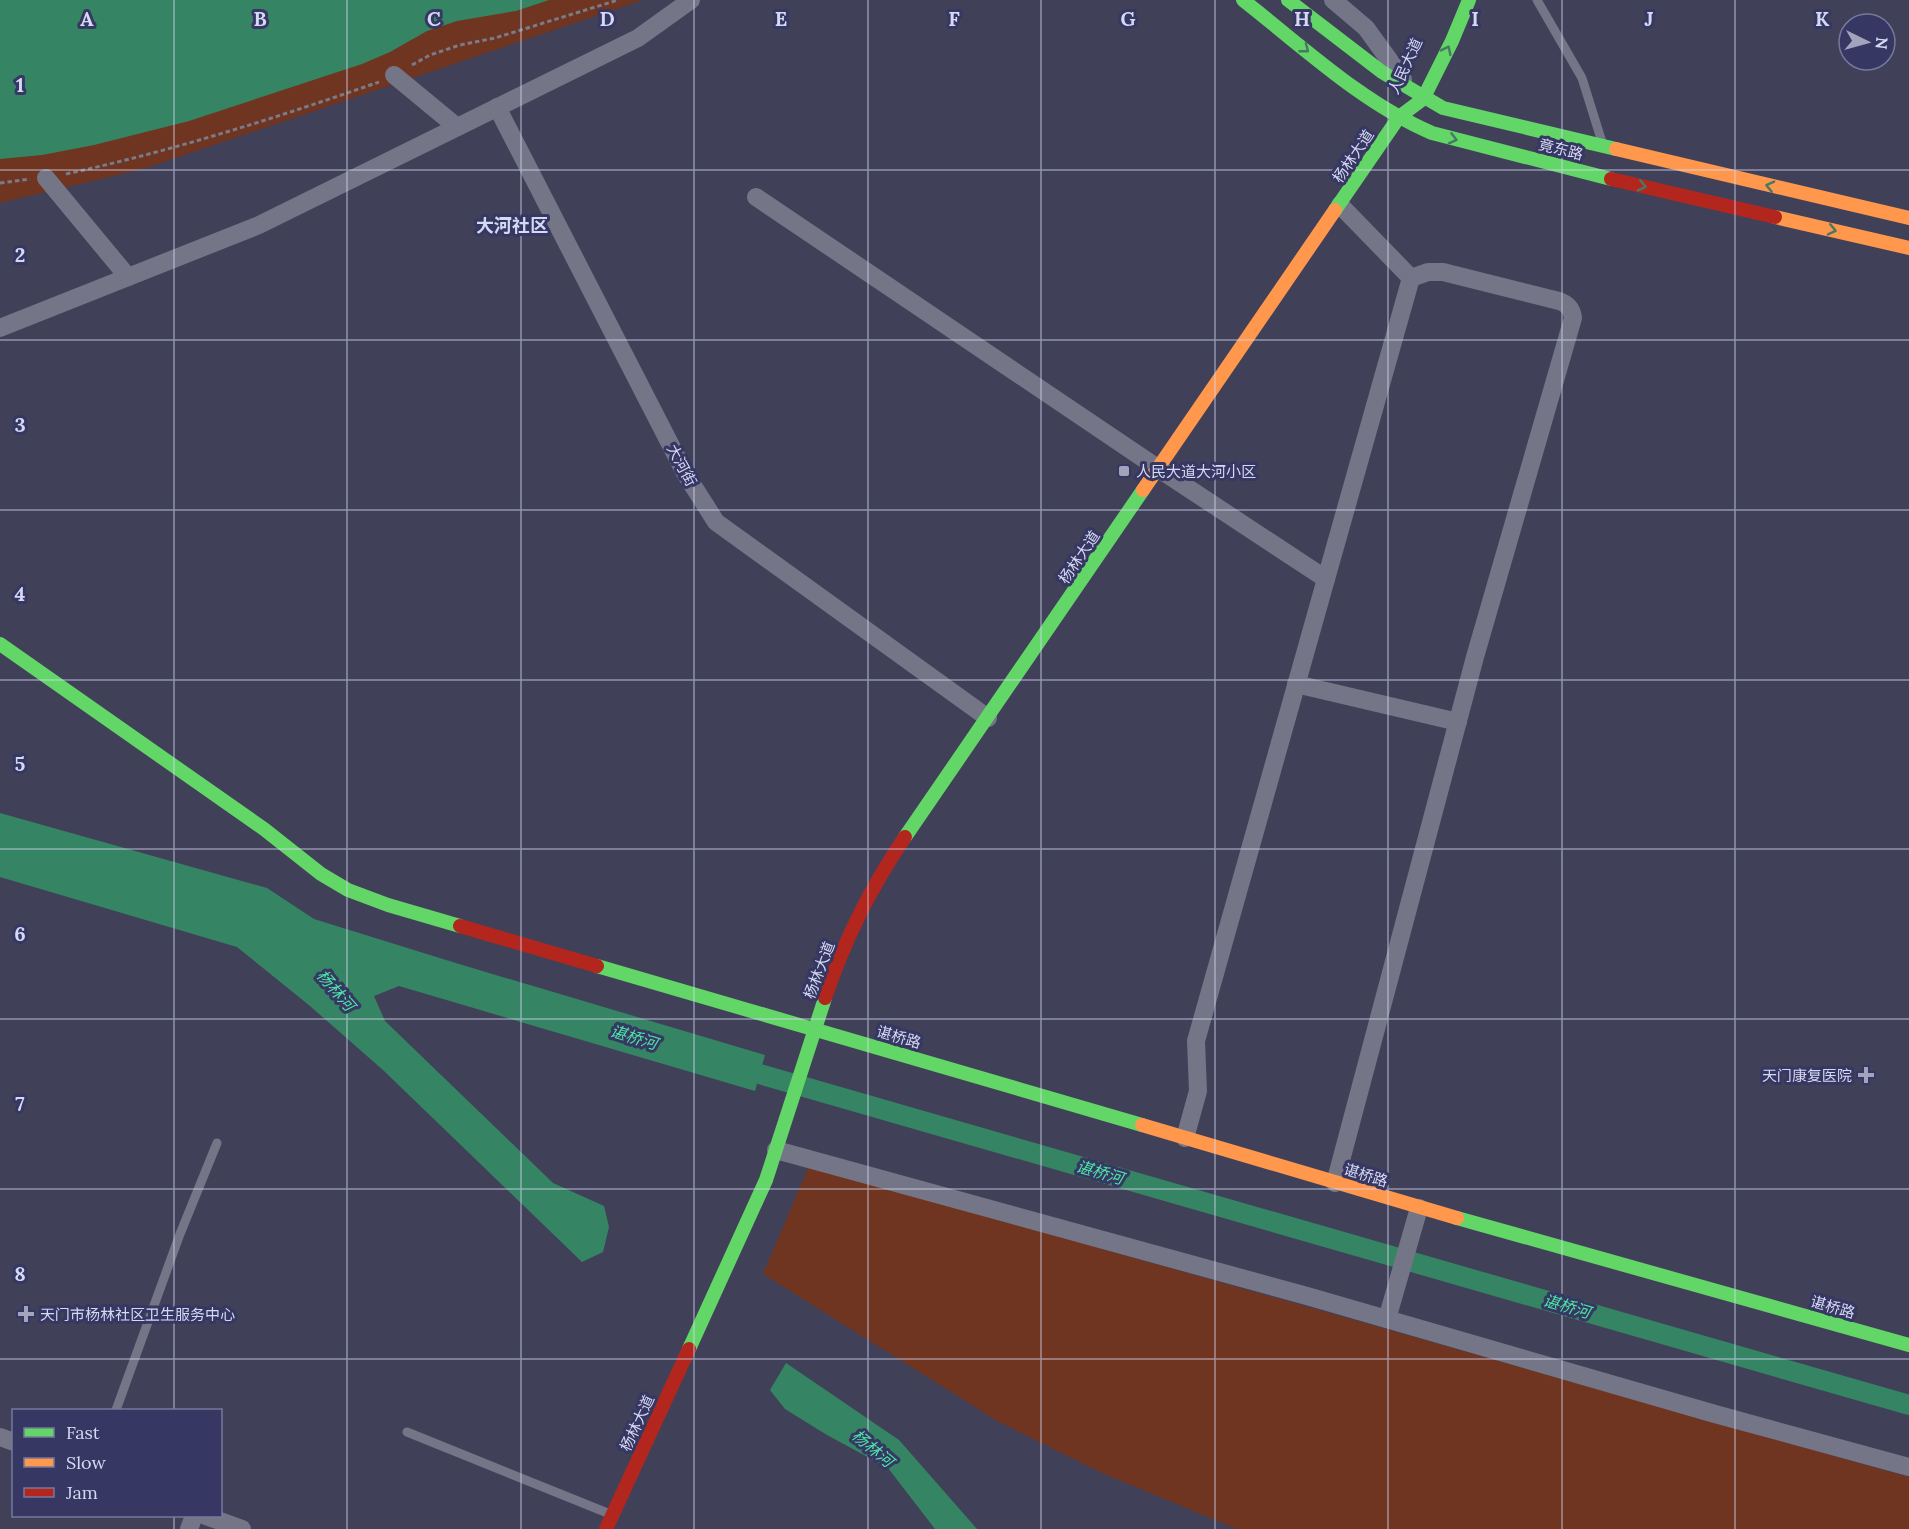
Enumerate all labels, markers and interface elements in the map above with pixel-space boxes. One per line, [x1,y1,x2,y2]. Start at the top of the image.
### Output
text: A [80,6,94,31]
text: B [253,6,267,31]
text: C [427,6,441,31]
text: D [599,6,615,31]
text: E [775,6,787,31]
text: F [948,6,960,31]
text: G [1120,6,1136,31]
text: H [1294,6,1310,31]
text: I [1471,6,1479,31]
text: J [1644,6,1654,31]
text: K [1815,6,1830,31]
north arrow [1837,12,1897,72]
street label: 人民大道 [1384,35,1426,97]
text: N [1871,36,1892,50]
one-way arrow [1298,42,1309,53]
one-way arrow [1440,45,1452,56]
text: 1 [16,72,24,97]
street label: 杨林大道 [1328,126,1378,186]
one-way arrow [1448,132,1458,145]
street label: 竟东路 [1537,134,1585,164]
one-way arrow [1637,179,1647,192]
one-way arrow [1765,181,1775,194]
district label: 大河社区 [476,214,548,237]
one-way arrow [1827,223,1837,236]
text: 2 [15,242,25,267]
text: 3 [14,412,26,437]
street label: 大河街 [663,441,701,489]
place label: 人民大道大河小区 [1136,462,1256,481]
marker: 人民大道大河小区 [1117,464,1131,478]
street label: 杨林大道 [1054,527,1104,587]
text: 4 [15,581,26,606]
text: 5 [15,751,26,776]
text: 6 [14,921,26,946]
street label: 杨林大道 [799,939,839,1001]
water label: 杨林河 [313,965,361,1017]
water label: 谌桥河 [608,1020,663,1054]
street label: 谌桥路 [875,1022,923,1052]
place label: 天门康复医院 [1762,1066,1852,1085]
marker: 天门康复医院 [1857,1066,1875,1084]
text: 7 [15,1091,25,1116]
water label: 谌桥河 [1074,1156,1129,1189]
street label: 谌桥路 [1342,1159,1390,1191]
text: 8 [14,1261,26,1286]
water label: 谌桥河 [1541,1290,1596,1323]
street label: 谌桥路 [1809,1292,1857,1322]
marker: 天门市杨林社区卫生服务中心 [17,1305,35,1323]
place label: 天门市杨林社区卫生服务中心 [40,1305,235,1324]
street label: 杨林大道 [616,1392,658,1454]
legend [12,1409,222,1517]
text: Fast [66,1421,100,1444]
water label: 杨林河 [848,1425,900,1473]
text: Slow [66,1451,106,1474]
text: Jam [65,1481,98,1504]

